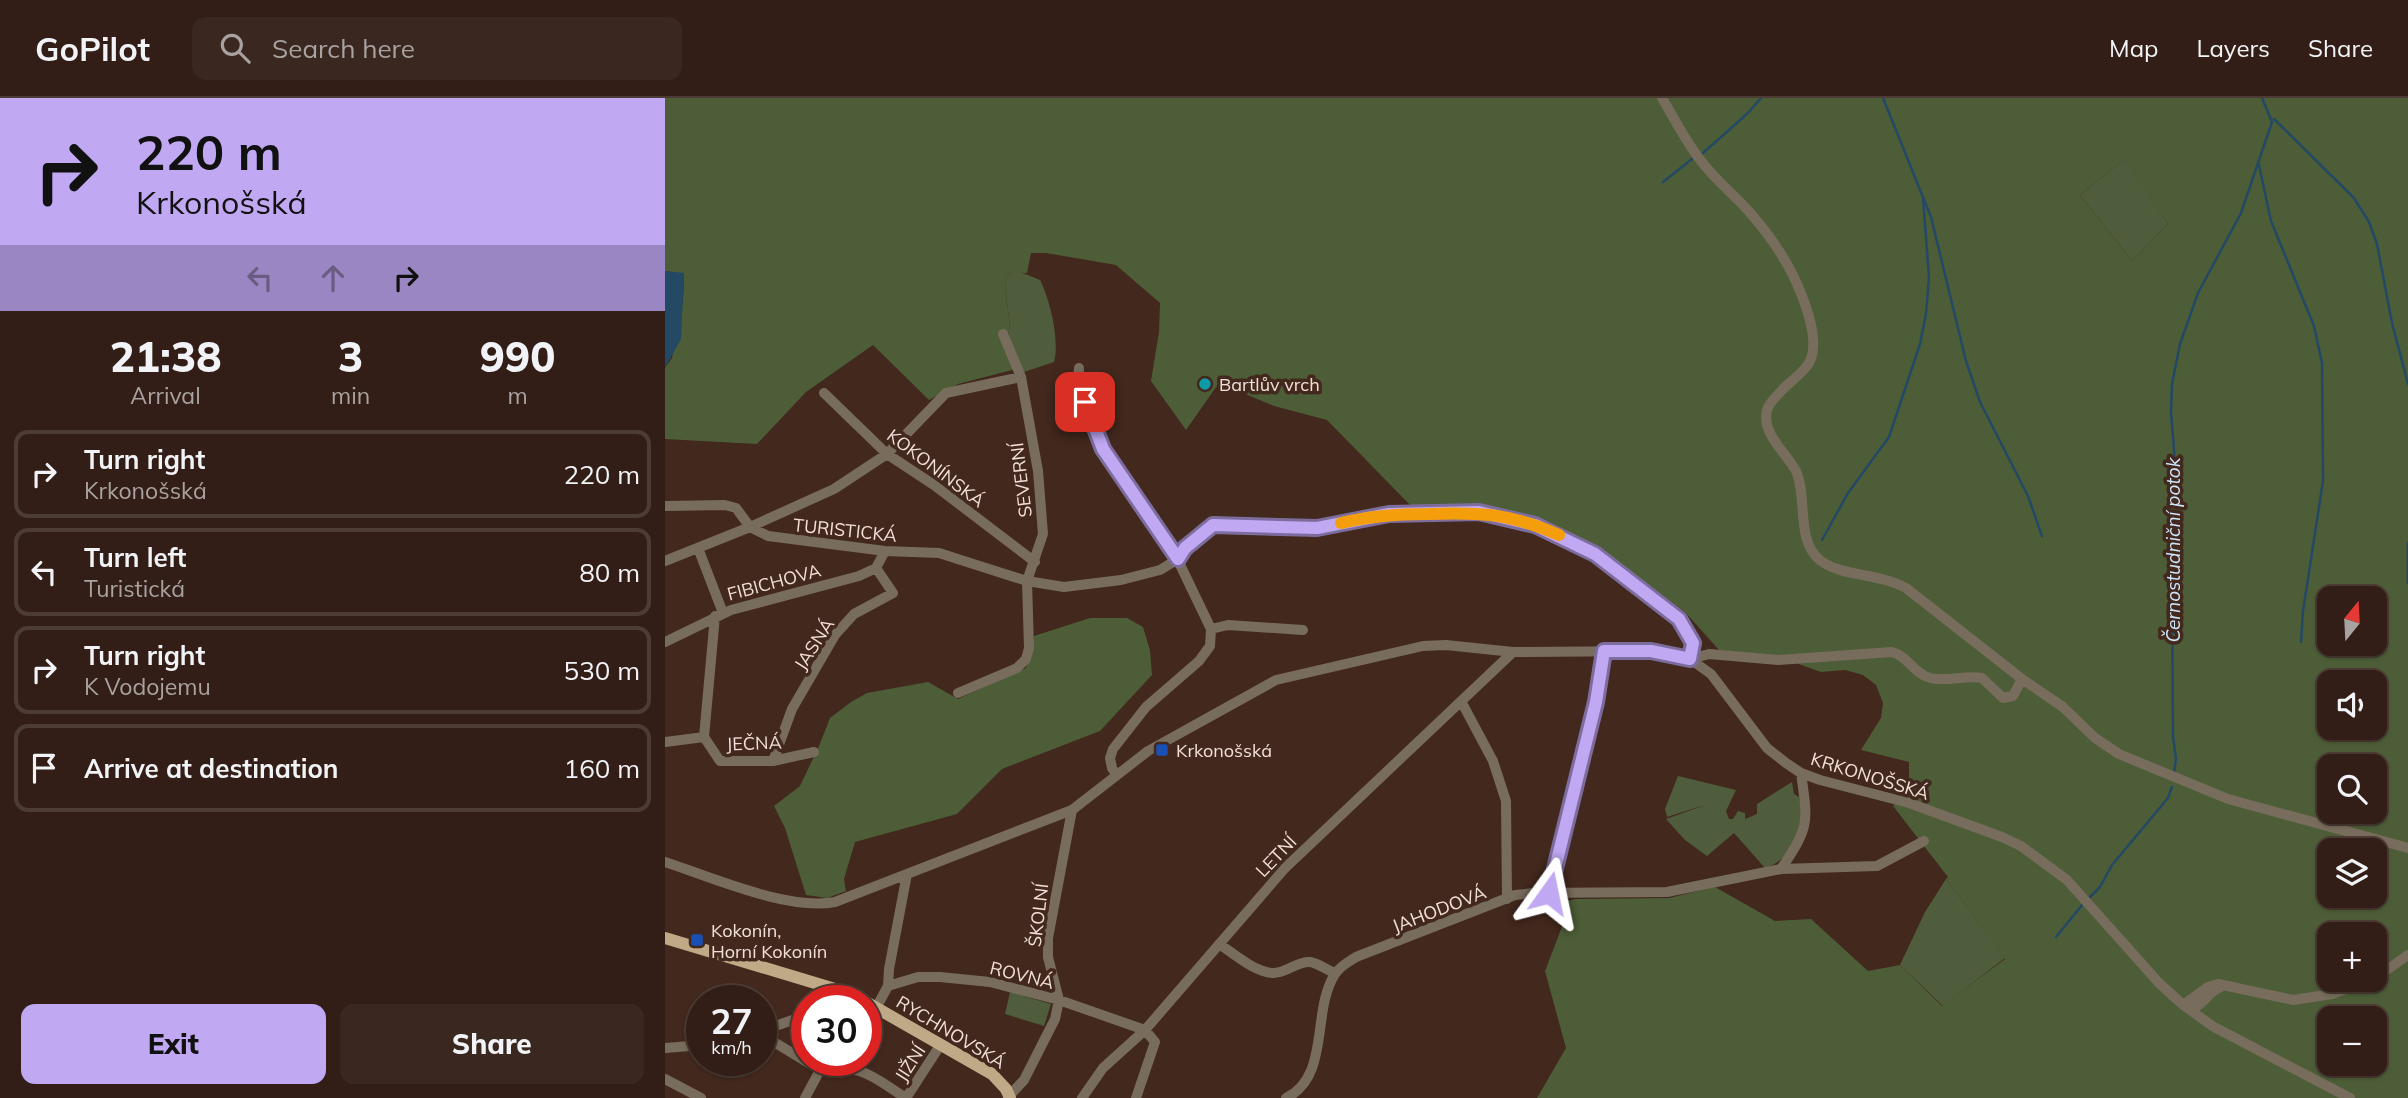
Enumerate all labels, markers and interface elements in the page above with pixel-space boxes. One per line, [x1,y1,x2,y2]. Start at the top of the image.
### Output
search box [192,17,682,80]
text: GoPilot [35,28,150,69]
icon: search [216,29,254,67]
text: Search here [272,32,415,65]
text: Map [2109,33,2158,63]
text: Layers [2196,33,2270,63]
text: Share [2308,33,2373,63]
text: 220 m [136,121,282,182]
icon: right [21,126,112,217]
text: Krkonošská [136,182,307,222]
icon: left [241,259,279,297]
icon: ahead [314,259,352,297]
icon: right [387,259,425,297]
text: 21:38 [110,330,221,383]
text: 3 [338,330,363,383]
text: 990 [480,330,555,383]
pin [1055,372,1115,432]
place label: Bartlův vrch [1219,373,1320,396]
marker: Bartlův vrch [1197,376,1213,392]
text: Arrival [130,381,201,410]
text: min [331,381,370,410]
text: m [507,381,528,410]
icon: arrive [1066,383,1104,421]
street label: KOKONÍNSKÁ [883,424,989,512]
street label: SEVERNÍ [1005,440,1037,519]
text: Turn right [84,443,205,476]
icon: right [25,455,63,493]
water label: Černostudniční potok [2161,456,2185,642]
text: 220 m [564,458,640,491]
text: Krkonošská [84,476,207,505]
street label: TURISTICKÁ [792,513,898,547]
text: Turn left [84,541,186,574]
icon: left [25,553,63,591]
text: 80 m [579,556,640,589]
street label: FIBICHOVA [725,558,823,606]
text: Turistická [84,574,185,603]
north arrow [2317,586,2387,656]
map controls [2317,586,2387,1076]
street label: JASNÁ [789,614,839,674]
text: Turn right [84,639,205,672]
icon: right [25,651,63,689]
text: 530 m [564,654,640,687]
button: sound [2317,670,2387,740]
text: K Vodojemu [84,672,211,701]
street label: JEČNÁ [726,731,782,755]
place label: Krkonošská [1176,739,1272,762]
marker: Krkonošská [1154,742,1170,758]
street label: KRKONOŠSKÁ [1808,747,1932,805]
icon: arrive [25,749,63,787]
text: Arrive at destination [84,752,339,785]
text: 160 m [564,752,640,785]
button: search [2317,754,2387,824]
street label: LETNÍ [1251,829,1302,882]
button: layers [2317,838,2387,908]
position arrow [1512,856,1586,930]
street label: ŠKOLNÍ [1023,881,1053,948]
street label: JAHODOVÁ [1389,881,1489,937]
place label: Kokonín, Horní Kokonín [711,919,827,963]
button: + [2317,922,2387,992]
marker: Kokonín, Horní Kokonín [689,932,705,948]
street label: ROVNÁ [988,956,1056,994]
speed limit sign: 30 [791,985,882,1076]
street label: RYCHNOVSKÁ [892,990,1010,1074]
text: 27 [710,999,753,1043]
button: Exit [21,1004,326,1084]
button: Share [340,1004,644,1084]
button: − [2317,1006,2387,1076]
text: km/h [711,1036,752,1059]
street label: JIŽNÍ [890,1039,931,1086]

